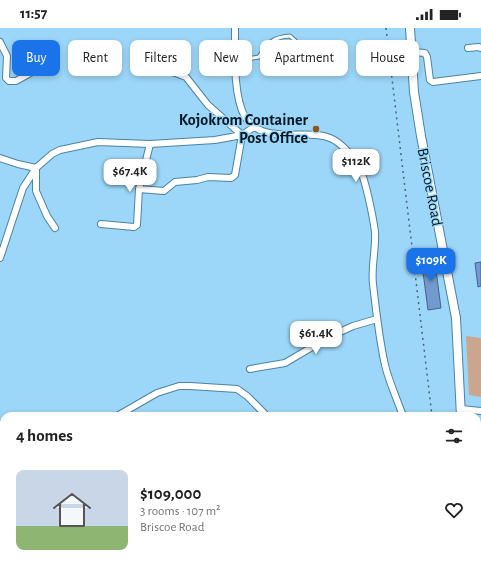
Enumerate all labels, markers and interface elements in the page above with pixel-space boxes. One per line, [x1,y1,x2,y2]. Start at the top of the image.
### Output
text: 11:57 [20,6,47,21]
chip: Buy [12,40,60,76]
chip: Rent [68,40,122,76]
chip: Filters [130,40,191,76]
chip: New [199,40,252,76]
chip: Apartment [260,40,348,76]
chip: House [356,40,419,76]
place label: Kojokrom Container Post Office [179,112,308,146]
marker: Kojokrom Container Post Office [311,124,321,134]
street label: Briscoe Road [415,147,445,227]
pin: $112K [328,149,384,183]
text: $112K [342,155,370,168]
pin: $67.4K [97,159,163,193]
text: $67.4K [113,165,147,178]
pin: $109K [403,248,459,282]
text: $109K [415,254,447,267]
pin: $61.4K [283,321,349,355]
text: $61.4K [299,327,333,340]
icon: filters [443,425,465,447]
text: 4 homes [16,427,73,444]
text: $109,000 [140,485,201,502]
icon: home [48,486,96,534]
icon: heart [443,499,465,521]
text: 3 rooms · 107 m² [140,505,221,518]
text: Briscoe Road [140,521,204,534]

